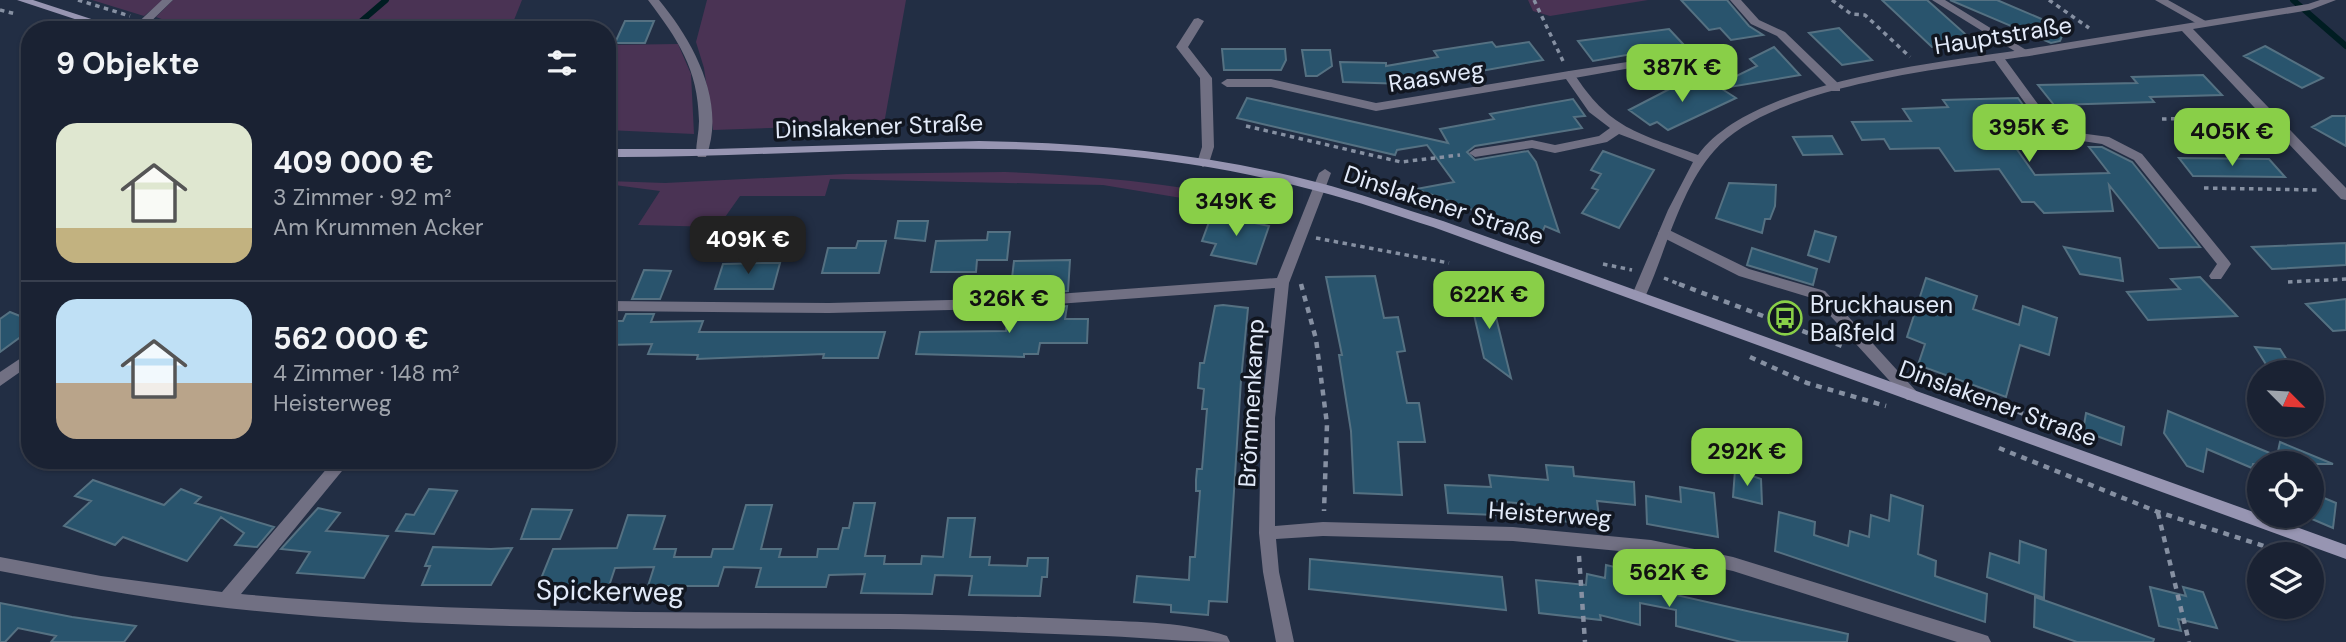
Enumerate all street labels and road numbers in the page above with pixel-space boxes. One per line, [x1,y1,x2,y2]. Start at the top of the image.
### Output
street label: Hauptstraße [1932,9,2074,61]
street label: Raasweg [1386,53,1486,99]
street label: Dinslakener Straße [774,107,984,145]
street label: Dinslakener Straße [1340,158,1548,252]
street label: Brömmenkamp [1231,318,1271,488]
street label: Dinslakener Straße [1895,353,2101,453]
street label: Heisterweg [1487,494,1613,534]
street label: Spickerweg [536,571,684,611]

